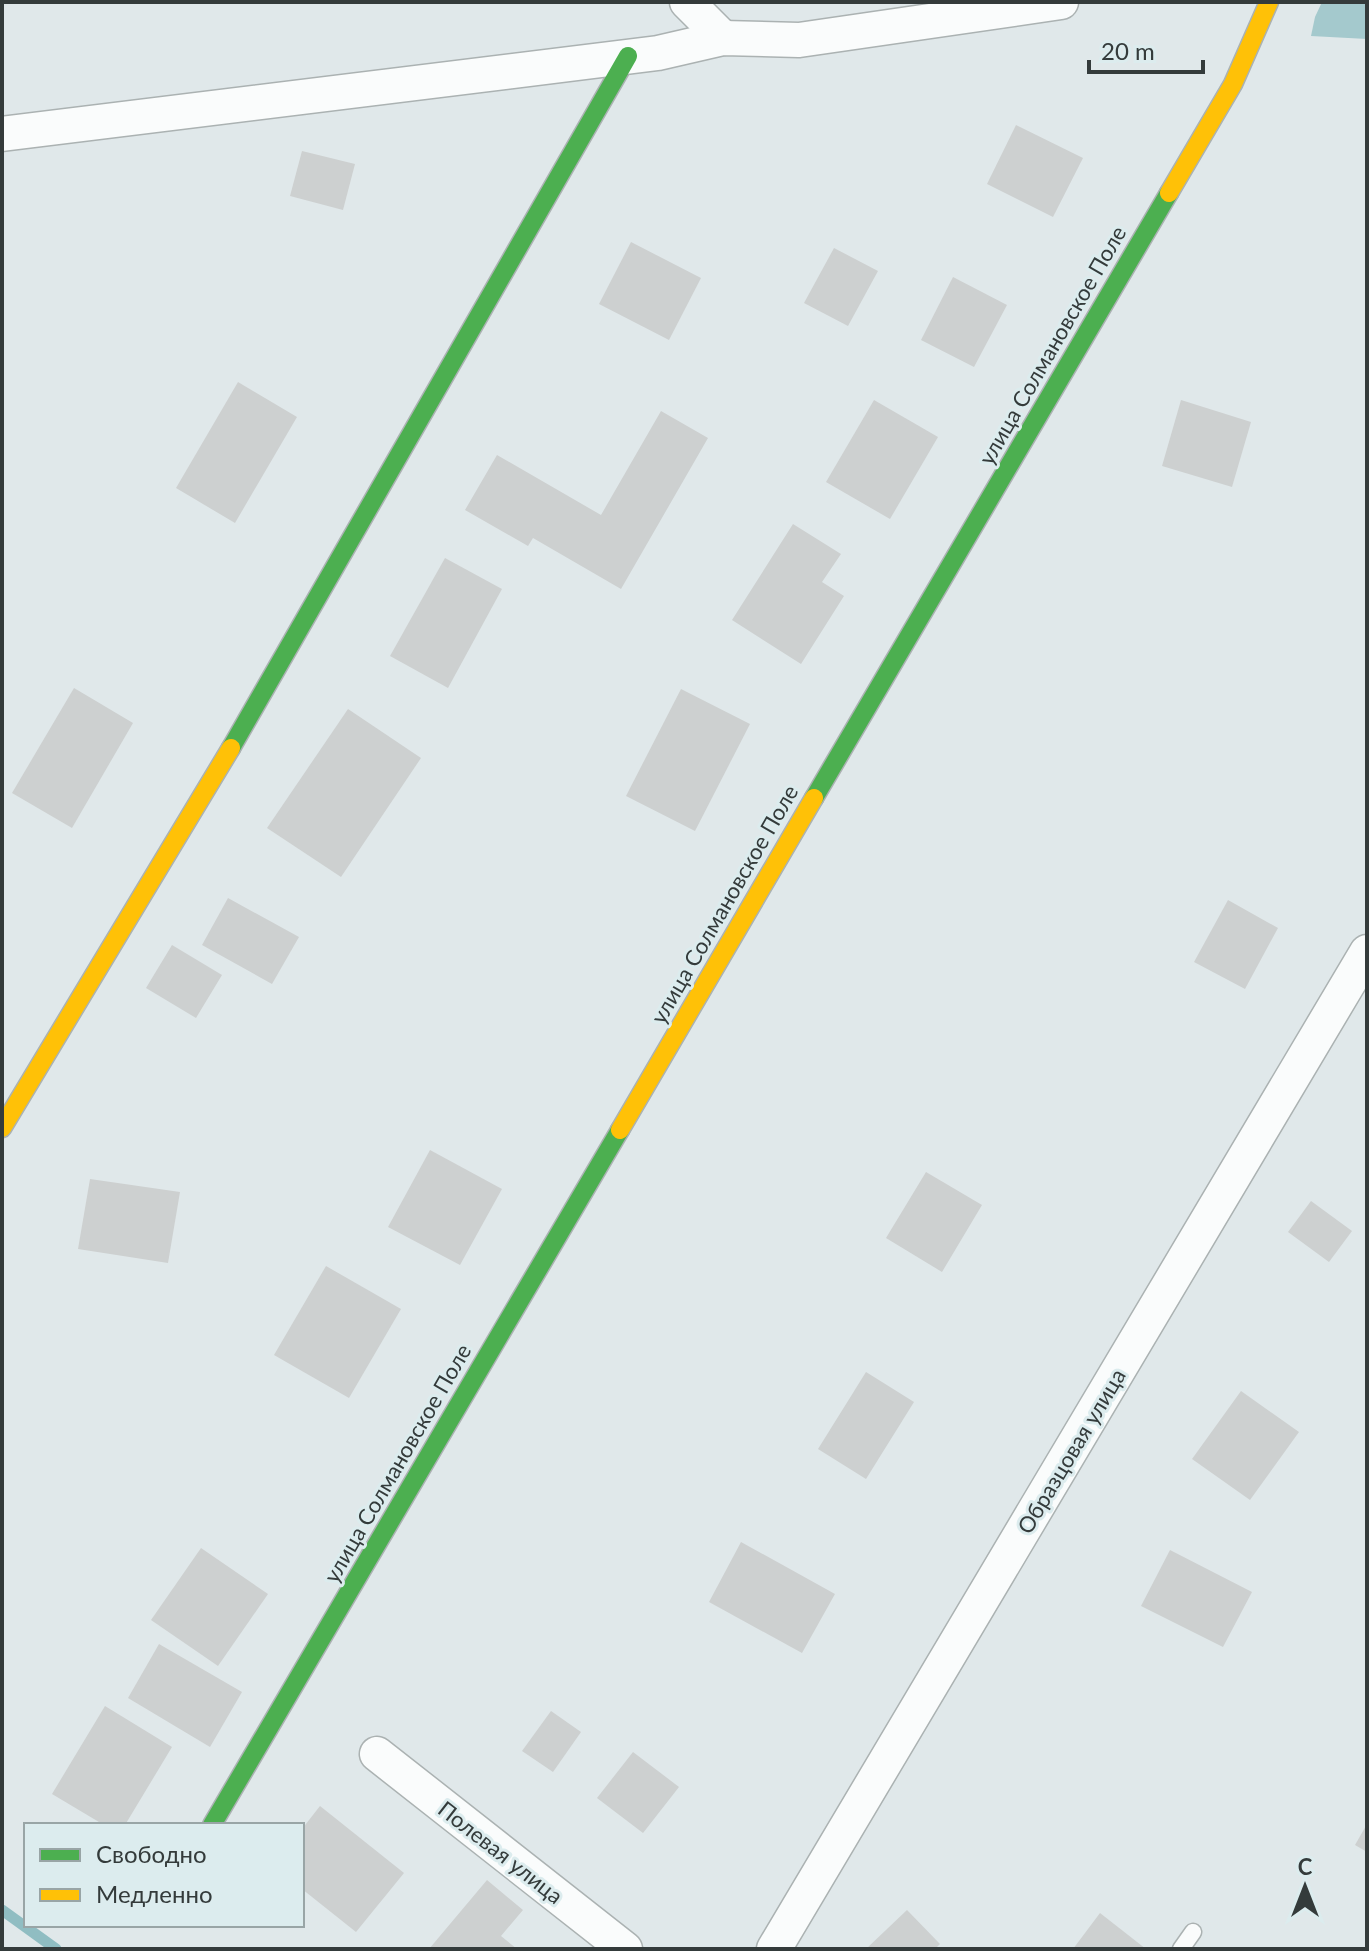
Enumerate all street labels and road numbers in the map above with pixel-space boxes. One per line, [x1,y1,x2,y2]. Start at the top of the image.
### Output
street label: улица Солмановское Поле [973,221,1131,469]
street label: улица Солмановское Поле [645,780,803,1028]
street label: улица Солмановское Поле [318,1339,476,1587]
street label: Образцовая улица [1011,1364,1131,1538]
street label: Полевая улица [433,1795,569,1909]

